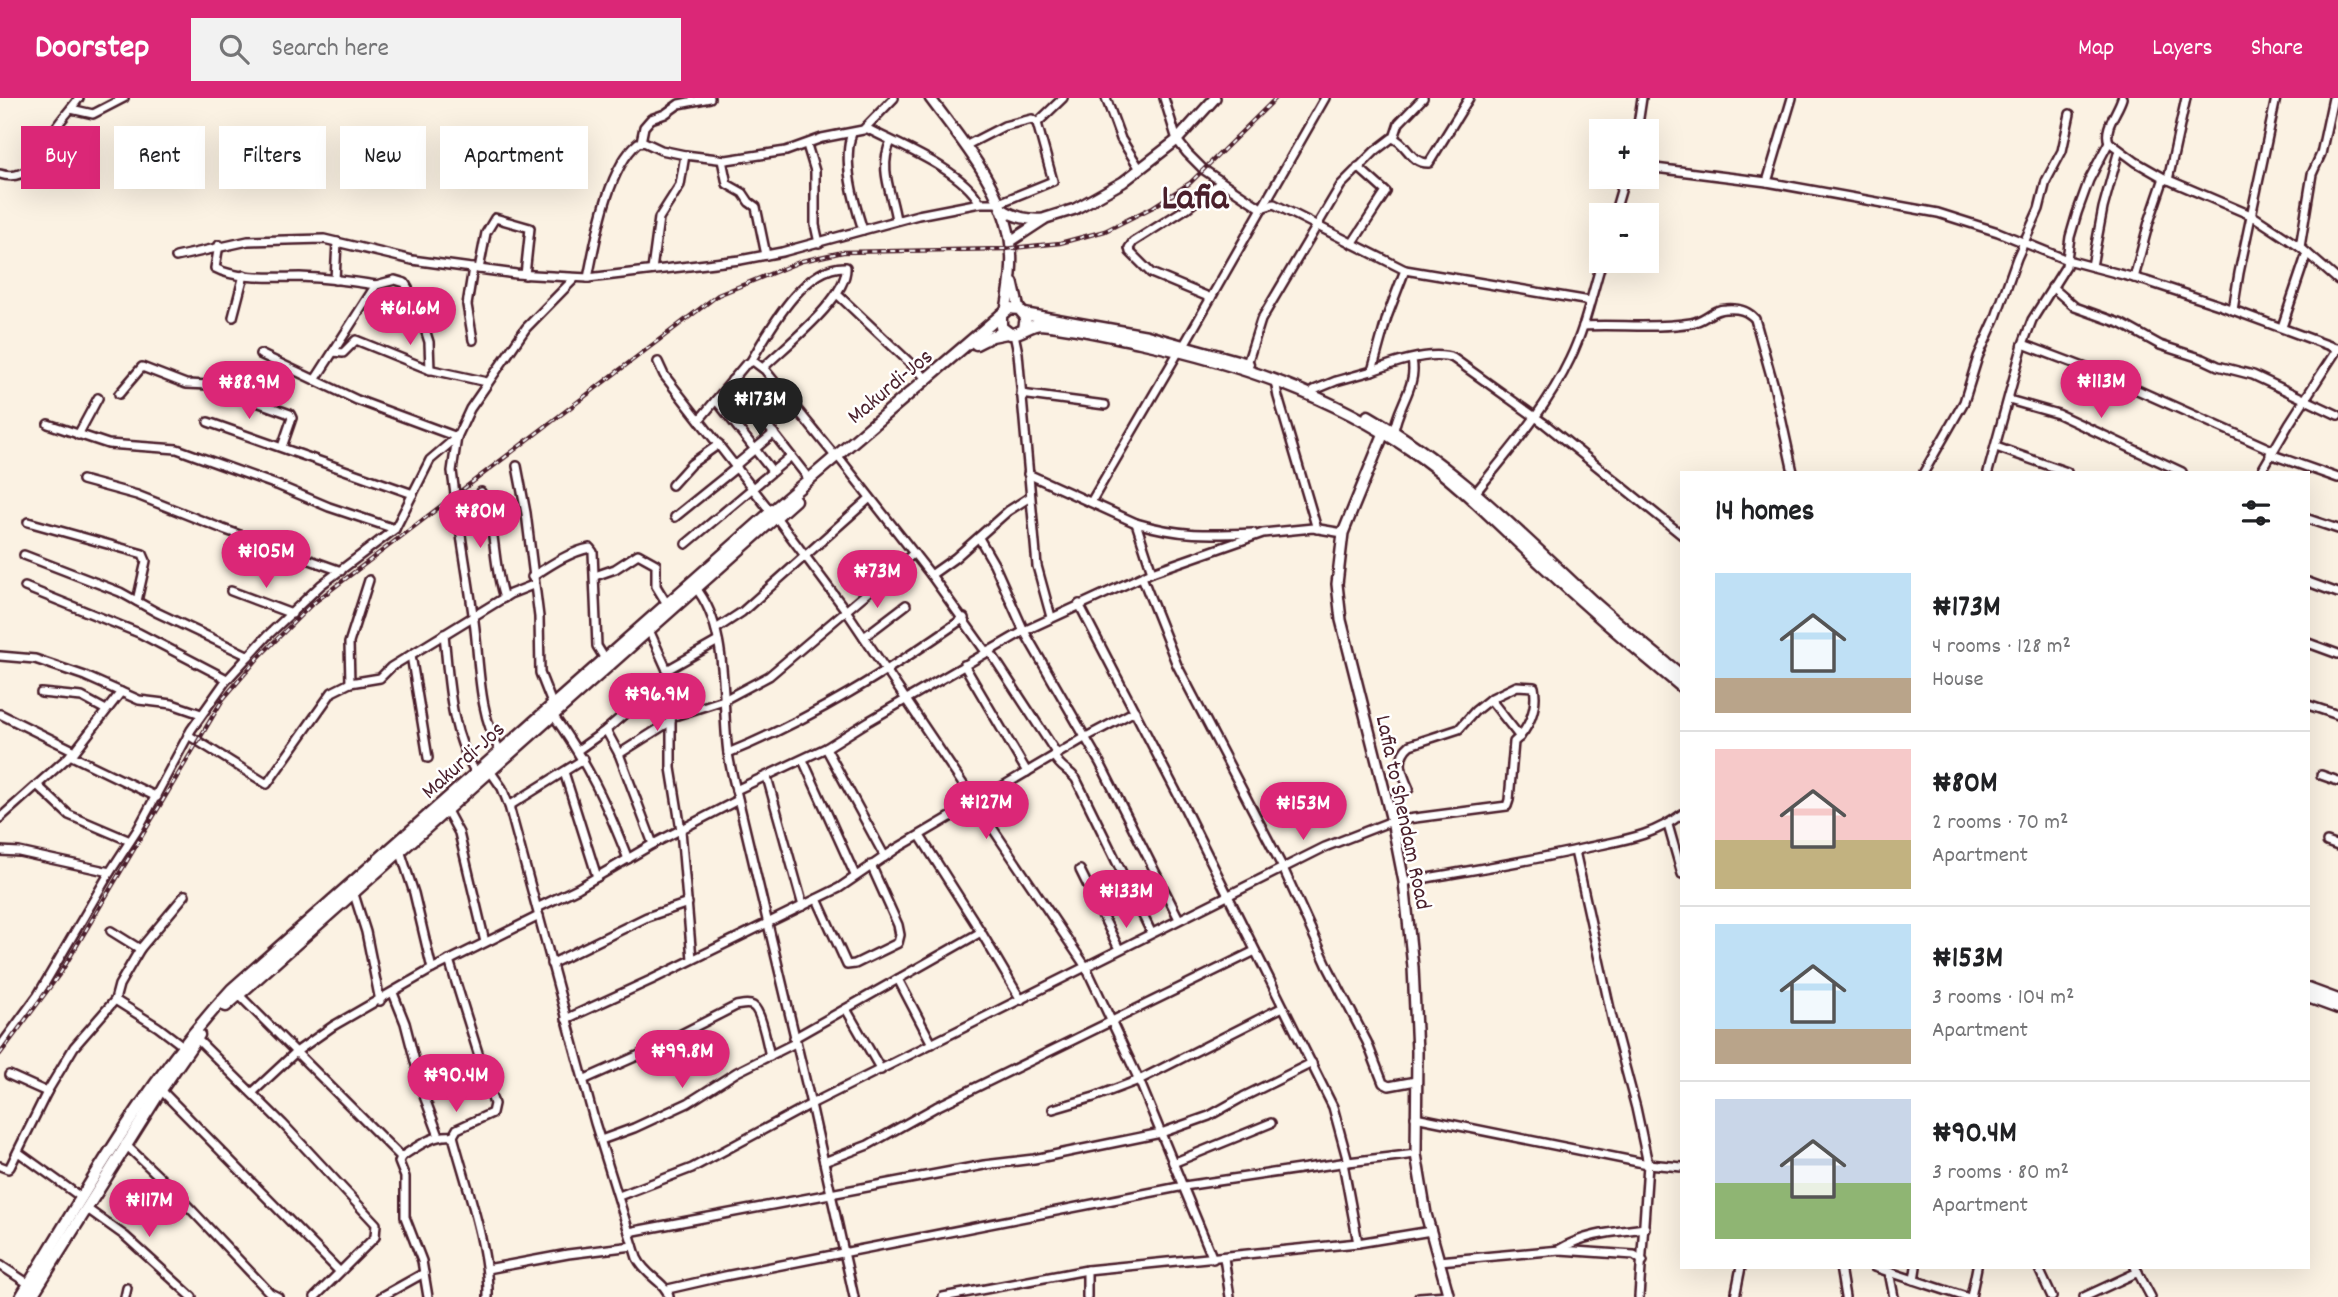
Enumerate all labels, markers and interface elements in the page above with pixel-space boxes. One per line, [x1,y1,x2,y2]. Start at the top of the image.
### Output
search box [191,18,681,81]
text: Doorstep [35,26,149,73]
icon: search [215,30,253,68]
text: Search here [271,31,389,68]
text: Map [2078,32,2114,66]
text: Layers [2152,32,2213,66]
text: Share [2251,32,2303,66]
map controls [1589,119,1659,273]
button: + [1589,119,1659,189]
chip: Buy [21,126,100,189]
chip: Rent [114,126,205,189]
chip: Filters [219,126,326,189]
chip: New [340,126,426,189]
chip: Apartment [440,126,588,189]
district label: Lafia [1162,174,1230,227]
button: − [1589,203,1659,273]
pin: ₦61.6M [353,288,467,347]
text: ₦61.6M [380,293,440,326]
street label: Makurdi-Jos [841,342,941,434]
pin: ₦113M [2052,360,2150,420]
pin: ₦88.9M [192,362,306,421]
text: ₦113M [2077,366,2125,399]
text: ₦88.9M [218,367,280,400]
pin: ₦173M [711,378,809,438]
text: ₦173M [734,384,786,417]
pin: ₦80M [439,490,521,550]
text: 14 homes [1715,492,1814,535]
icon: filters [2237,494,2275,532]
text: ₦80M [455,496,505,529]
pin: ₦105M [217,531,315,590]
text: ₦105M [238,536,294,569]
pin: ₦73M [836,550,918,610]
text: ₦73M [853,556,901,589]
text: ₦173M [1932,588,2001,631]
icon: home [1771,601,1855,685]
text: 4 rooms · 128 m² [1932,631,2071,664]
text: House [1932,664,1984,697]
pin: ₦96.9M [600,674,714,733]
text: ₦96.9M [625,679,689,712]
street label: Lafia to Shendam Road [1365,712,1438,913]
street label: Makurdi-Jos [415,715,514,808]
text: ₦80M [1932,764,1998,807]
icon: home [1771,777,1855,861]
pin: ₦127M [937,782,1035,841]
pin: ₦153M [1254,782,1352,842]
text: ₦127M [960,787,1012,820]
text: ₦153M [1276,788,1330,821]
text: 2 rooms · 70 m² [1932,807,2068,840]
text: Apartment [1932,840,2028,873]
pin: ₦133M [1077,870,1175,930]
text: ₦133M [1099,876,1153,909]
text: ₦153M [1932,939,2003,982]
icon: home [1771,952,1855,1036]
text: 3 rooms · 104 m² [1932,982,2074,1015]
text: Apartment [1932,1015,2028,1048]
pin: ₦99.8M [625,1030,739,1090]
text: ₦99.8M [651,1036,713,1069]
pin: ₦90.4M [399,1054,513,1114]
text: ₦90.4M [423,1060,489,1093]
text: ₦90.4M [1932,1114,2017,1157]
icon: home [1771,1127,1855,1211]
text: 3 rooms · 80 m² [1932,1157,2069,1190]
pin: ₦117M [100,1180,198,1239]
text: ₦117M [125,1185,173,1218]
text: Apartment [1932,1190,2028,1223]

